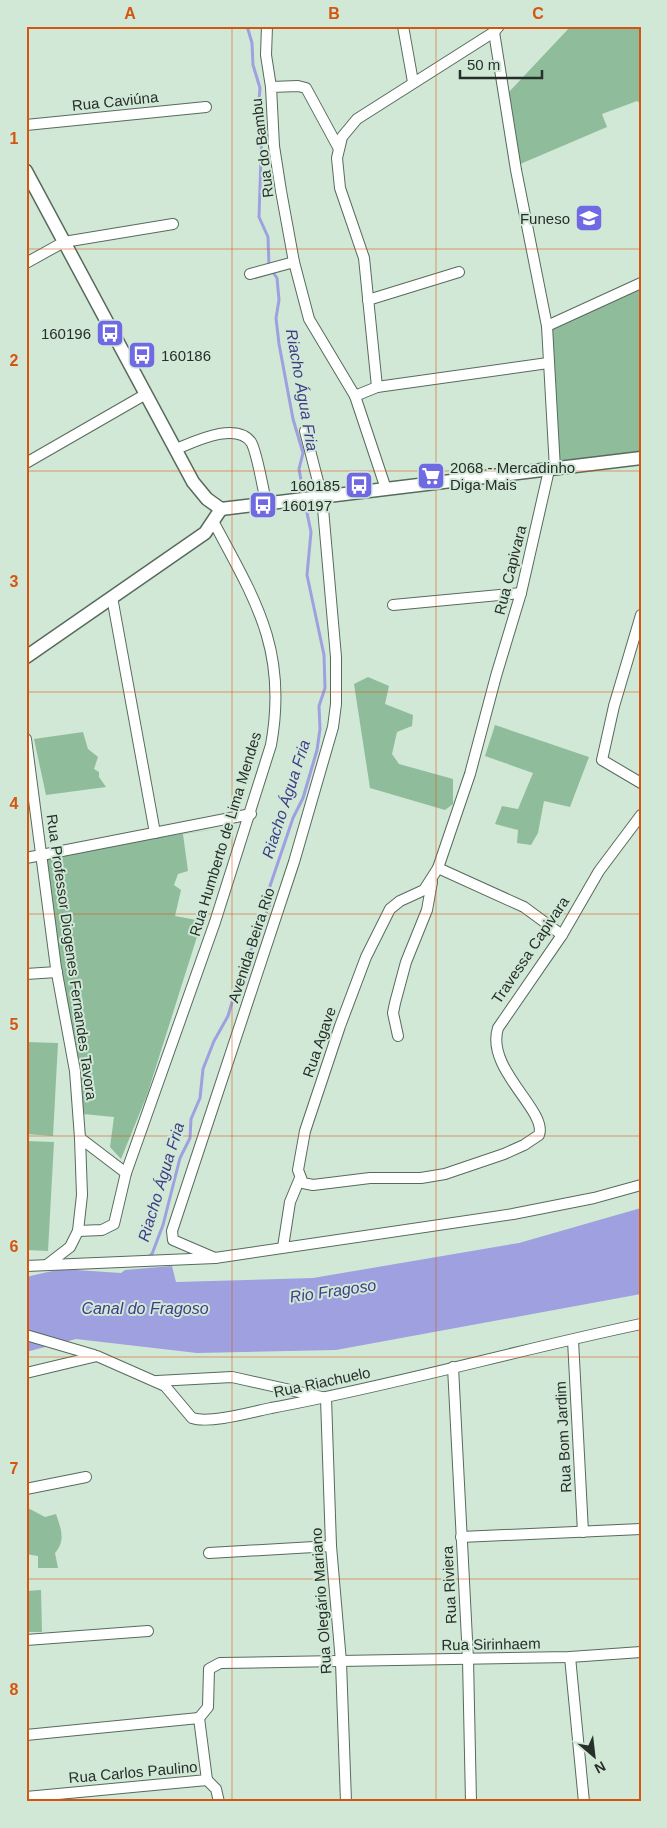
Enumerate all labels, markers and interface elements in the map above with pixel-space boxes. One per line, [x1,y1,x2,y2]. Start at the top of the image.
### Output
text: A [124,5,136,22]
text: B [328,5,340,22]
text: C [532,5,544,22]
scale bar [460,48,542,80]
text: 50 m [467,56,500,73]
street label: Rua Caviúna [71,88,160,114]
street label: Rua do Bambu [247,97,277,199]
text: 1 [10,130,19,147]
school or university icon: Funeso [574,203,604,233]
place label: Funeso [520,210,570,227]
bus stop icon: 160196 [95,318,125,348]
place label: 160196 [41,325,91,342]
water label: Riacho Água Fria [283,327,322,452]
bus stop icon: 160186 [127,340,157,370]
place label: 160186 [161,347,211,364]
text: 2 [10,352,19,369]
place label: 2068 - Mercadinho Diga Mais [450,459,575,493]
supermarket icon: 2068 - Mercadinho Diga Mais [416,461,446,491]
bus stop icon: 160185 [344,470,374,500]
place label: 160185 [290,477,340,494]
bus stop icon: 160197 [248,490,278,520]
place label: 160197 [282,497,332,514]
street label: Rua Capivara [491,523,529,617]
text: 3 [10,573,19,590]
street label: Rua Humberto de Lima Mendes [186,730,264,938]
water label: Riacho Água Fria [258,737,313,860]
text: 4 [10,795,19,812]
street label: Rua Professor Diogenes Fernandes Tavora [44,813,101,1102]
street label: Avenida Beira Rio [224,885,278,1005]
street label: Travessa Capivara [488,893,572,1007]
street label: Rua Agave [299,1005,339,1079]
text: 5 [10,1016,19,1033]
water label: Riacho Água Fria [134,1120,187,1244]
text: 6 [10,1238,19,1255]
water label: Rio Fragoso [289,1277,377,1305]
water label: Canal do Fragoso [81,1300,209,1317]
street label: Rua Riachuelo [272,1363,372,1401]
street label: Rua Bom Jardim [552,1381,574,1493]
text: 7 [10,1460,19,1477]
street label: Rua Olegário Mariano [307,1527,335,1675]
street label: Rua Riviera [438,1545,460,1625]
street label: Rua Sirinhaem [441,1635,541,1653]
text: 8 [10,1681,19,1698]
north arrow [570,1730,620,1780]
street label: Rua Carlos Paulino [68,1758,198,1786]
text: N [592,1758,608,1777]

